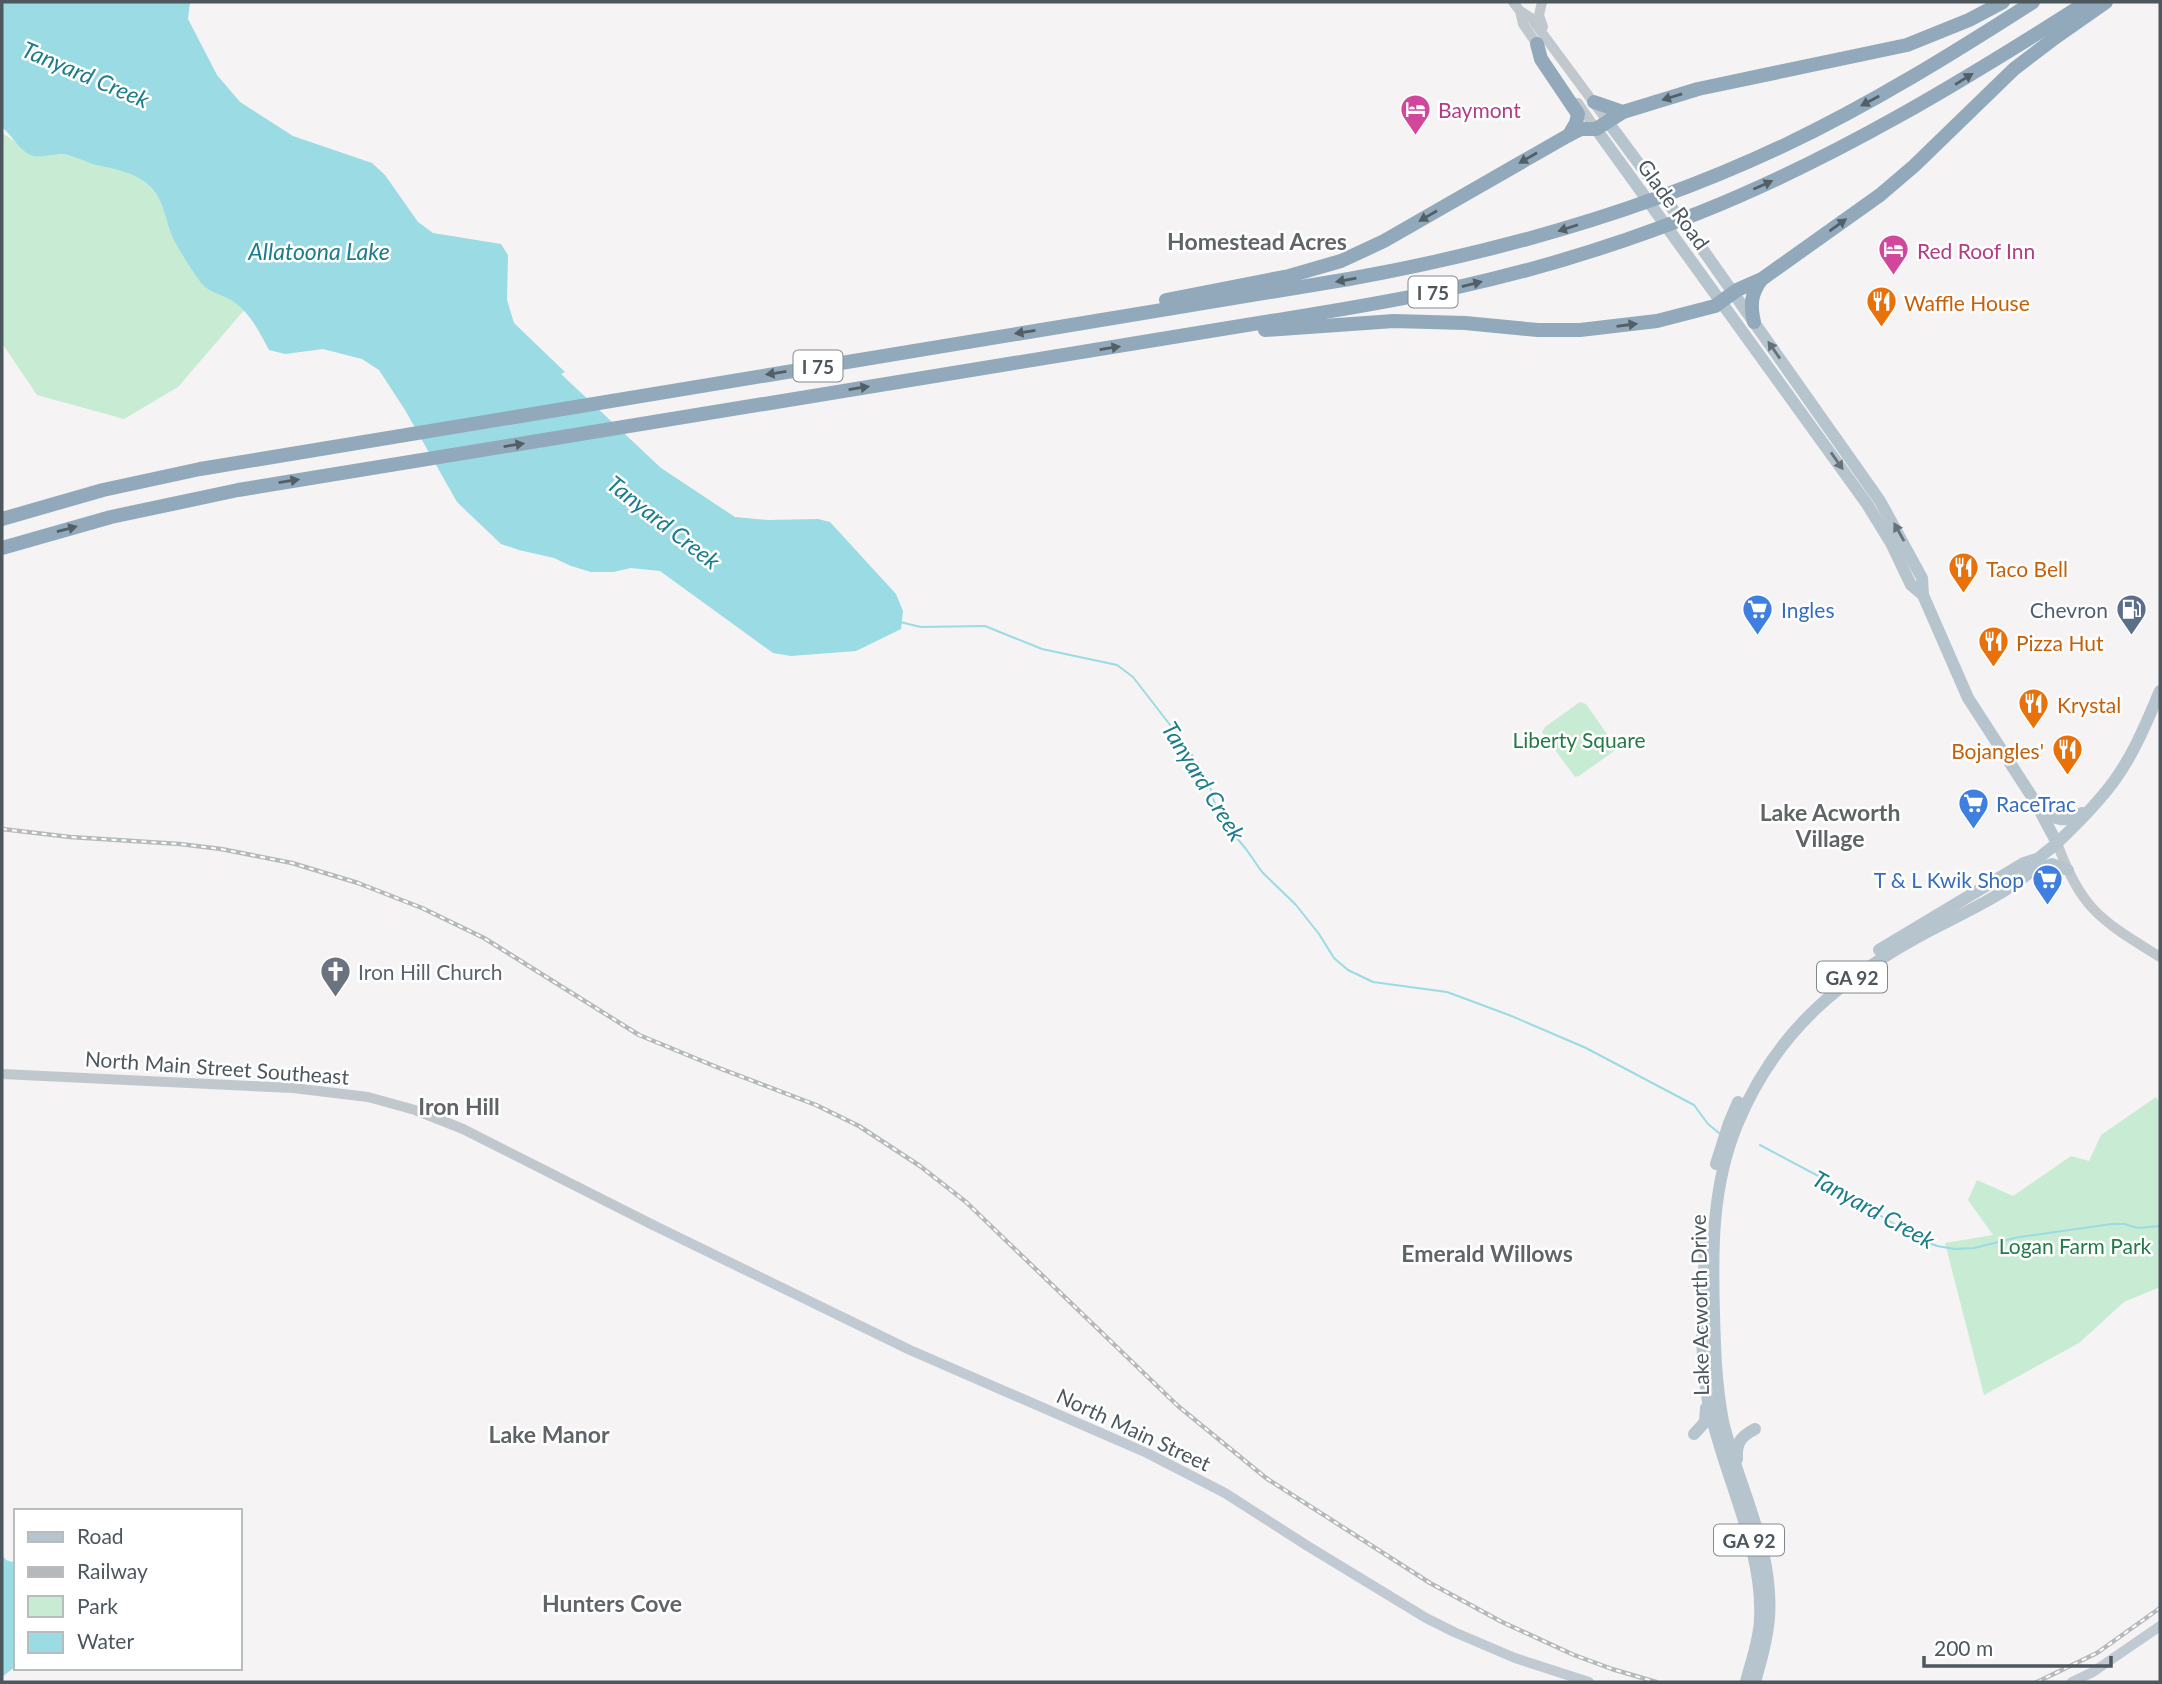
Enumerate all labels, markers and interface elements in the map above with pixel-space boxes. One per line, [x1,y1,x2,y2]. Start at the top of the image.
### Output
water label: Tanyard Creek [18,35,155,114]
one-way arrow [1955,72,1974,85]
hotel icon: Baymont [1398,92,1432,136]
one-way arrow [1661,92,1682,102]
one-way arrow [1861,95,1880,107]
place label: Baymont [1438,97,1521,122]
one-way arrow [1518,152,1538,164]
street label: Glade Road [1633,154,1715,254]
one-way arrow [1753,179,1774,190]
one-way arrow [1418,210,1438,222]
one-way arrow [1829,219,1847,233]
one-way arrow [1557,224,1578,234]
district label: Homestead Acres [1167,227,1347,255]
hotel icon: Red Roof Inn [1877,233,1911,277]
water label: Allatoona Lake [247,237,390,265]
place label: Red Roof Inn [1917,238,2035,263]
one-way arrow [1335,275,1357,286]
road number: I 75 [1408,276,1458,308]
one-way arrow [1462,278,1484,289]
restaurant icon: Waffle House [1864,285,1898,329]
place label: Waffle House [1904,290,2030,315]
one-way arrow [1616,320,1638,331]
one-way arrow [1014,327,1036,338]
one-way arrow [1768,340,1781,359]
one-way arrow [1099,342,1121,353]
road number: I 75 [794,350,842,382]
one-way arrow [765,368,787,379]
one-way arrow [849,382,871,393]
one-way arrow [503,439,525,450]
one-way arrow [1829,452,1843,470]
water label: Tanyard Creek [602,469,727,575]
one-way arrow [279,475,301,486]
one-way arrow [57,523,78,533]
one-way arrow [1893,523,1905,542]
restaurant icon: Taco Bell [1946,551,1980,595]
place label: Taco Bell [1986,556,2068,581]
supermarket icon: Ingles [1741,592,1775,636]
fuel station icon: Chevron [2114,592,2148,636]
place label: Ingles [1781,597,1835,622]
place label: Chevron [2030,597,2108,622]
restaurant icon: Pizza Hut [1976,625,2010,669]
place label: Pizza Hut [2016,630,2104,655]
restaurant icon: Krystal [2017,687,2051,731]
place label: Krystal [2057,692,2121,717]
water label: Tanyard Creek [1156,716,1252,847]
park label: Liberty Square [1512,727,1646,752]
restaurant icon: Bojangles' [2050,733,2084,777]
place label: Bojangles' [1951,738,2044,763]
supermarket icon: RaceTrac [1956,786,1990,830]
place label: RaceTrac [1996,791,2076,816]
district label: Lake Acworth Village [1760,798,1900,852]
supermarket icon: T & L Kwik Shop [2030,862,2064,906]
place label: T & L Kwik Shop [1874,867,2024,892]
church icon: Iron Hill Church [318,954,352,998]
place label: Iron Hill Church [358,959,503,984]
road number: GA 92 [1817,962,1887,993]
street label: North Main Street Southeast [84,1045,350,1089]
district label: Iron Hill [418,1092,500,1120]
water label: Tanyard Creek [1808,1164,1941,1255]
street label: Lake Acworth Drive [1685,1214,1713,1396]
park label: Logan Farm Park [1999,1233,2152,1258]
district label: Emerald Willows [1401,1239,1573,1267]
street label: North Main Street [1053,1382,1215,1476]
district label: Lake Manor [488,1420,610,1448]
legend [14,1509,242,1670]
text: Road [77,1523,124,1548]
road number: GA 92 [1714,1524,1784,1556]
text: Railway [77,1558,148,1583]
district label: Hunters Cove [542,1589,682,1617]
text: Park [77,1593,118,1618]
scale bar [1924,1624,2111,1668]
text: Water [77,1628,134,1653]
text: 200 m [1934,1635,1993,1660]

